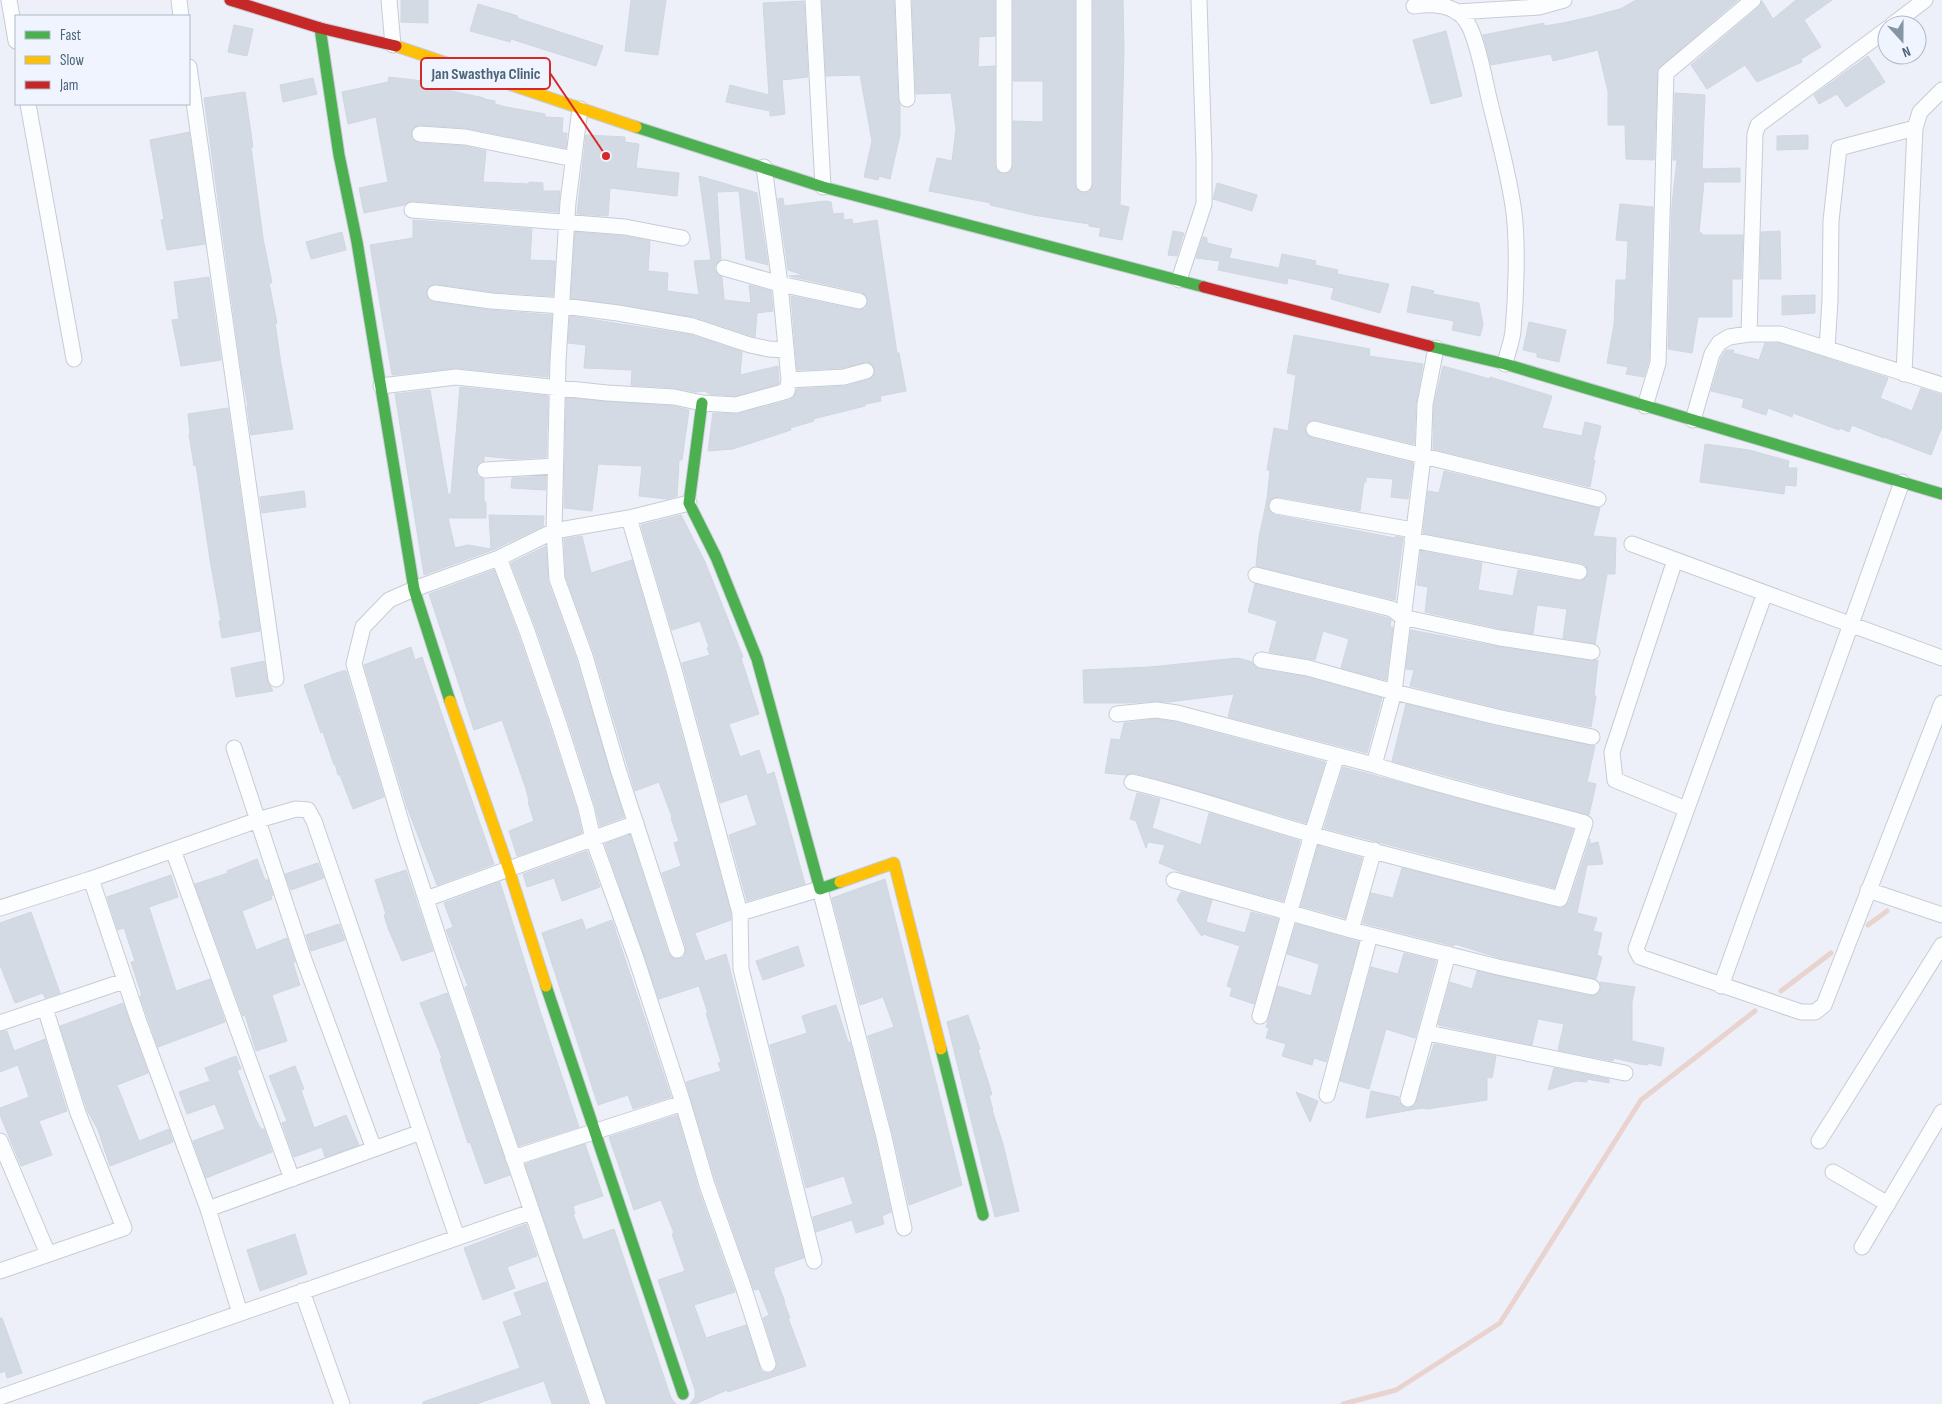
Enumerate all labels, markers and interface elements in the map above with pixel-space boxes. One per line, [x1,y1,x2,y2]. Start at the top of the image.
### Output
legend [15,15,190,105]
north arrow [1877,15,1927,65]
text: Fast [60,26,82,45]
text: N [1900,42,1913,61]
text: Slow [60,51,84,70]
callout: Jan Swasthya Clinic [421,58,550,89]
text: Jan Swasthya Clinic [431,65,541,84]
text: Jam [59,76,78,95]

